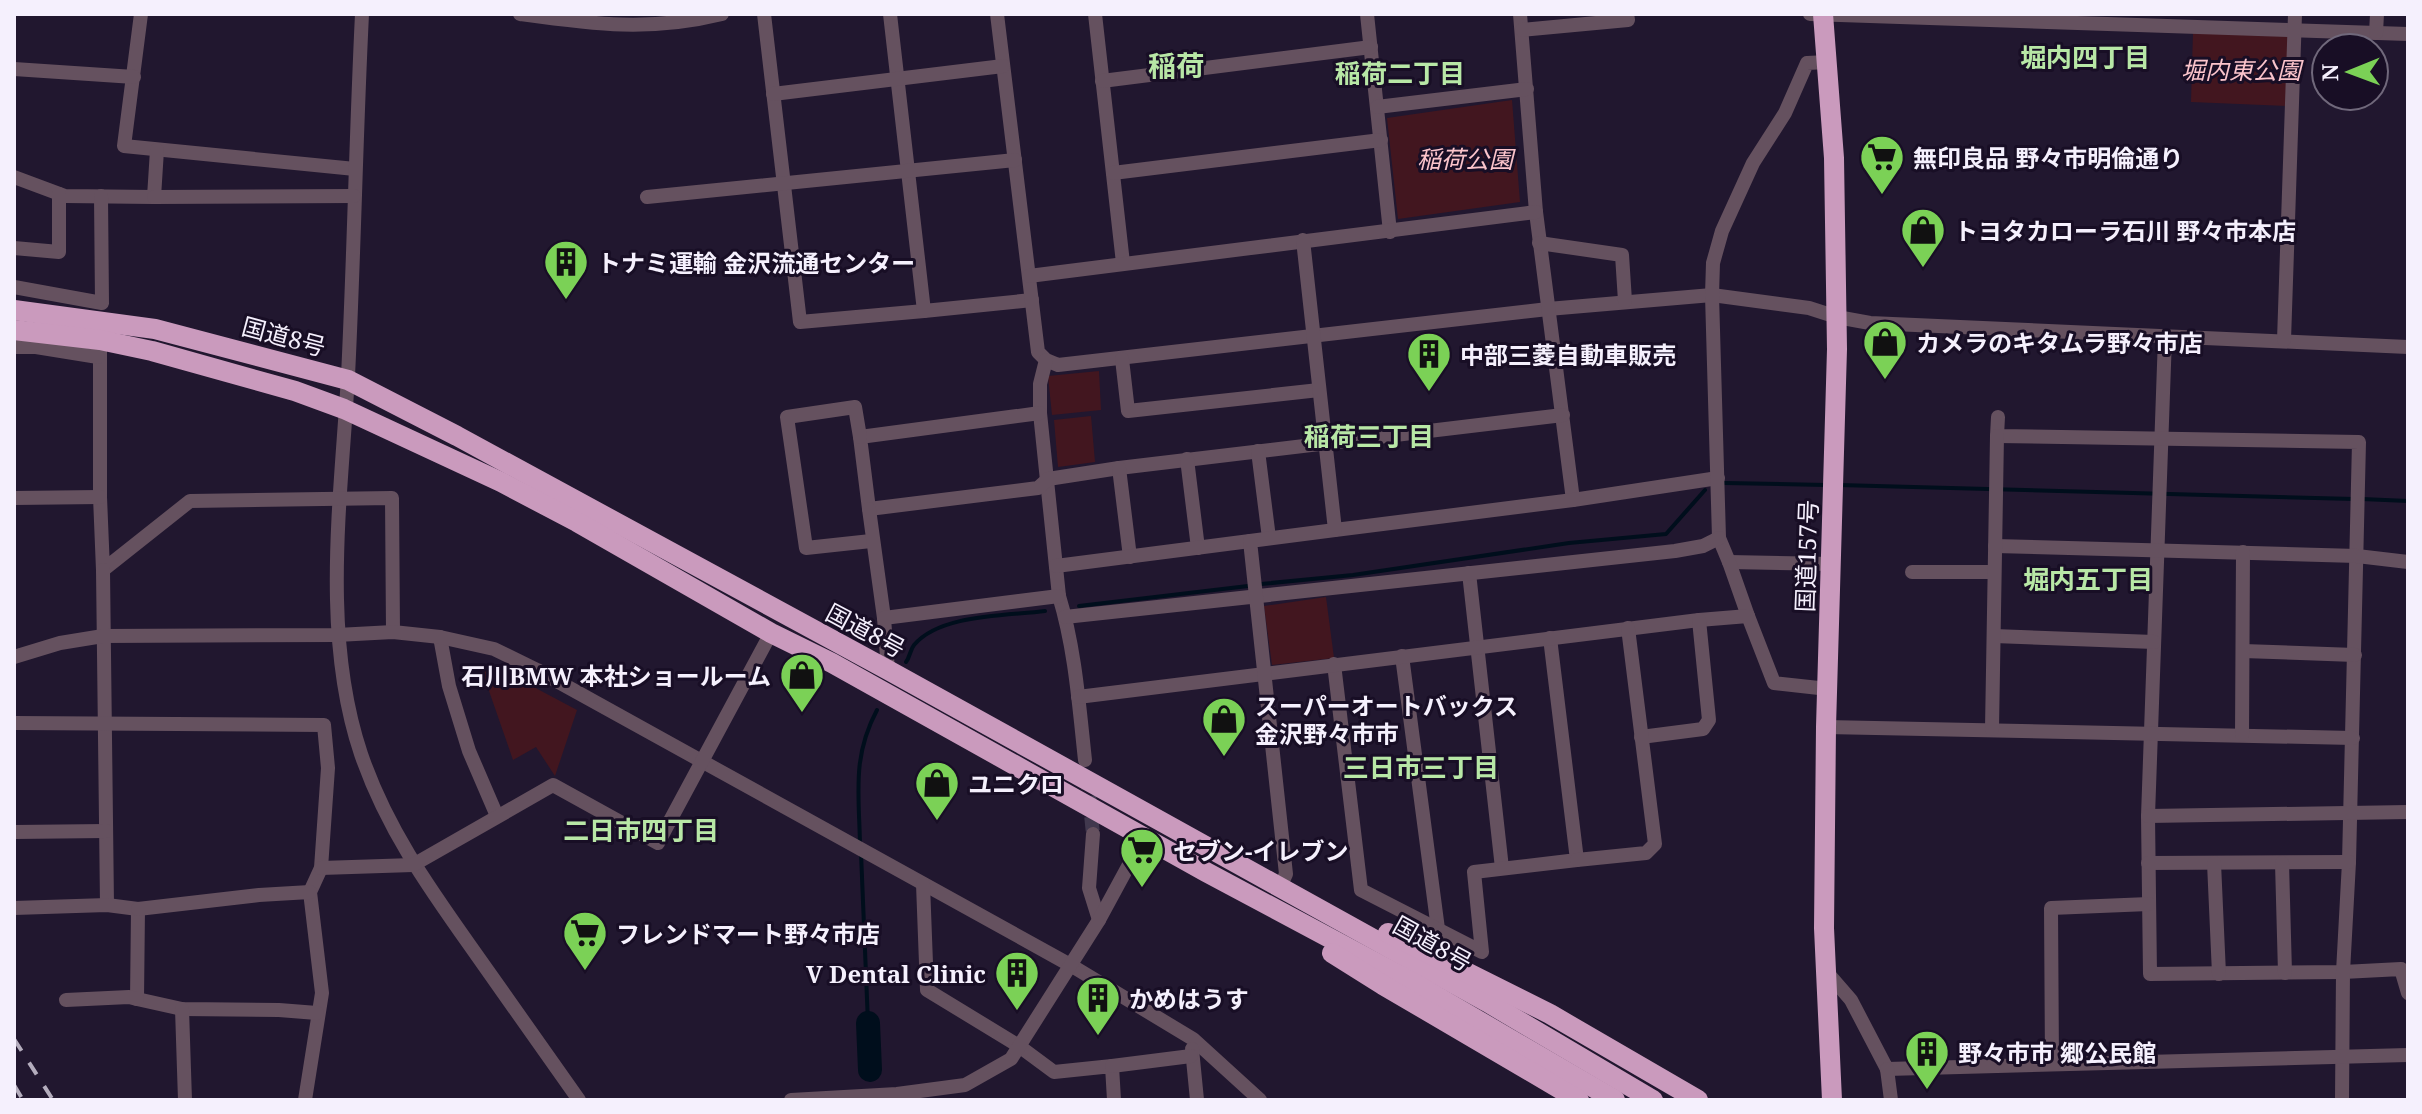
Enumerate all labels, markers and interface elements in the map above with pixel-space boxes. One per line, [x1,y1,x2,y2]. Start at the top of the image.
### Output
north arrow [2310,32,2390,112]
district label: 堀内四丁目 [2020,39,2150,75]
district label: 稲荷 [1148,46,1204,84]
park label: 堀内東公園 [2181,53,2304,86]
district label: 稲荷二丁目 [1335,55,1465,91]
text: N [2314,63,2344,81]
supermarket icon: 無印良品 野々市明倫通り [1858,133,1906,196]
place label: 無印良品 野々市明倫通り [1913,141,2183,174]
park label: 稲荷公園 [1417,142,1516,175]
shop icon: トヨタカローラ石川 野々市本店 [1899,206,1947,269]
place label: トヨタカローラ石川 野々市本店 [1954,214,2296,247]
building icon: トナミ運輸 金沢流通センター [542,238,590,301]
place label: トナミ運輸 金沢流通センター [597,246,915,279]
street label: 国道8号 [238,309,330,363]
shop icon: カメラのキタムラ野々市店 [1861,318,1909,381]
place label: カメラのキタムラ野々市店 [1916,326,2203,359]
building icon: 中部三菱自動車販売 [1405,330,1453,393]
place label: 中部三菱自動車販売 [1460,338,1676,371]
district label: 稲荷三丁目 [1304,418,1434,454]
street label: 国道157号 [1788,499,1824,613]
district label: 堀内五丁目 [2023,561,2153,597]
street label: 国道8号 [821,595,911,665]
shop icon: 石川BMW 本社ショールーム [778,651,826,714]
place label: 石川BMW 本社ショールーム [461,659,771,692]
place label: スーパーオートバックス 金沢野々市市 [1255,689,1518,750]
shop icon: スーパーオートバックス 金沢野々市市 [1200,695,1248,758]
district label: 三日市三丁目 [1343,749,1499,785]
shop icon: ユニクロ [913,759,961,822]
place label: ユニクロ [968,767,1064,800]
district label: 二日市四丁目 [563,812,719,848]
supermarket icon: セブン-イレブン [1118,826,1166,889]
place label: セブン-イレブン [1173,834,1348,867]
street label: 国道8号 [1388,908,1478,978]
supermarket icon: フレンドマート野々市店 [561,909,609,972]
place label: フレンドマート野々市店 [616,917,880,950]
building icon: V Dental Clinic [993,949,1041,1012]
place label: V Dental Clinic [806,957,986,990]
building icon: かめはうす [1074,974,1122,1037]
place label: かめはうす [1129,982,1249,1015]
building icon: 野々市市 郷公民館 [1903,1028,1951,1091]
place label: 野々市市 郷公民館 [1958,1036,2156,1069]

